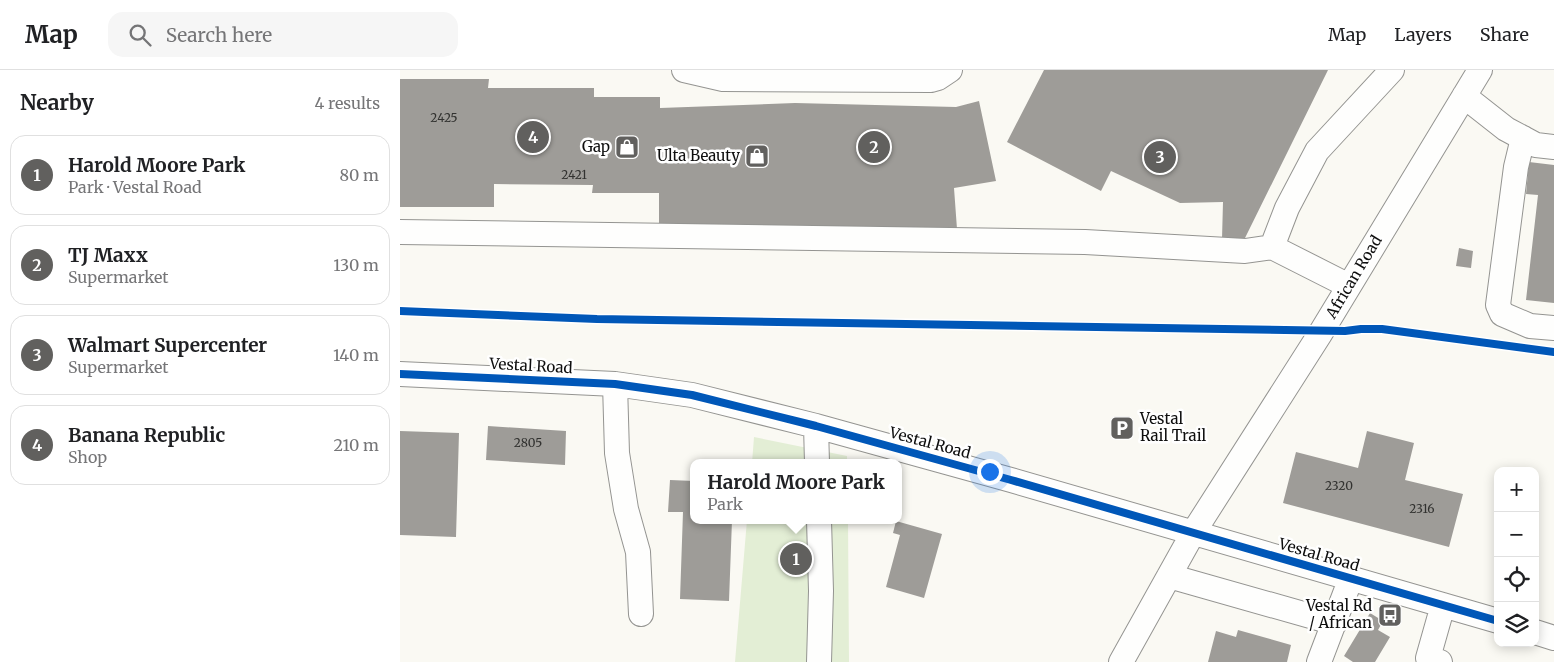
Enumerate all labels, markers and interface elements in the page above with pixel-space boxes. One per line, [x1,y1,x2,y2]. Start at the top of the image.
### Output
search box [108,12,458,57]
text: Map [25,19,78,50]
icon: search [126,21,154,49]
text: Search here [166,23,272,47]
text: Map [1328,23,1366,46]
text: Layers [1394,23,1452,46]
text: Share [1480,23,1529,46]
text: Nearby [20,89,94,116]
text: 4 results [314,93,380,113]
house number: 2425 [430,110,458,125]
pin: 4 [517,118,549,156]
pin: 2 [858,128,890,166]
shop icon: Gap [614,134,640,160]
place label: Gap [582,137,610,156]
pin: 3 [1144,138,1176,176]
shop icon: Ulta Beauty [744,143,770,169]
place label: Ulta Beauty [657,146,740,165]
text: Harold Moore Park [68,153,245,177]
text: 1 [33,165,41,185]
text: 80 m [340,165,379,185]
house number: 2421 [561,167,587,182]
text: Park · Vestal Road [68,177,202,197]
street label: African Road [1321,232,1386,323]
text: TJ Maxx [68,243,148,267]
text: 2 [32,255,42,275]
text: 130 m [333,255,379,275]
text: Supermarket [68,267,169,287]
text: Walmart Supercenter [68,333,267,357]
text: 3 [32,345,42,365]
text: 140 m [333,345,379,365]
street label: Vestal Road [488,354,573,377]
text: Supermarket [68,357,169,377]
place label: Vestal Rail Trail [1139,409,1207,445]
parking icon: Vestal Rail Trail [1109,415,1135,441]
street label: Vestal Road [887,422,973,462]
text: Banana Republic [68,423,225,447]
text: 4 [32,435,42,455]
text: 210 m [334,435,379,455]
house number: 2805 [514,435,542,450]
text: Shop [68,447,107,467]
popup [690,459,902,524]
your location [977,459,1003,485]
map controls [1494,467,1539,647]
button: + [1494,467,1539,512]
text: Harold Moore Park [707,470,885,494]
house number: 2320 [1325,478,1353,493]
text: Park [707,494,743,514]
house number: 2316 [1409,501,1435,516]
button: − [1494,512,1539,557]
street label: Vestal Road [1276,534,1362,575]
pin: 1 [780,540,812,578]
button: locate [1494,557,1539,602]
place label: Vestal Rd / African [1305,596,1372,632]
bus stop icon: Vestal Rd / African [1377,602,1403,628]
button: layers [1494,602,1539,647]

